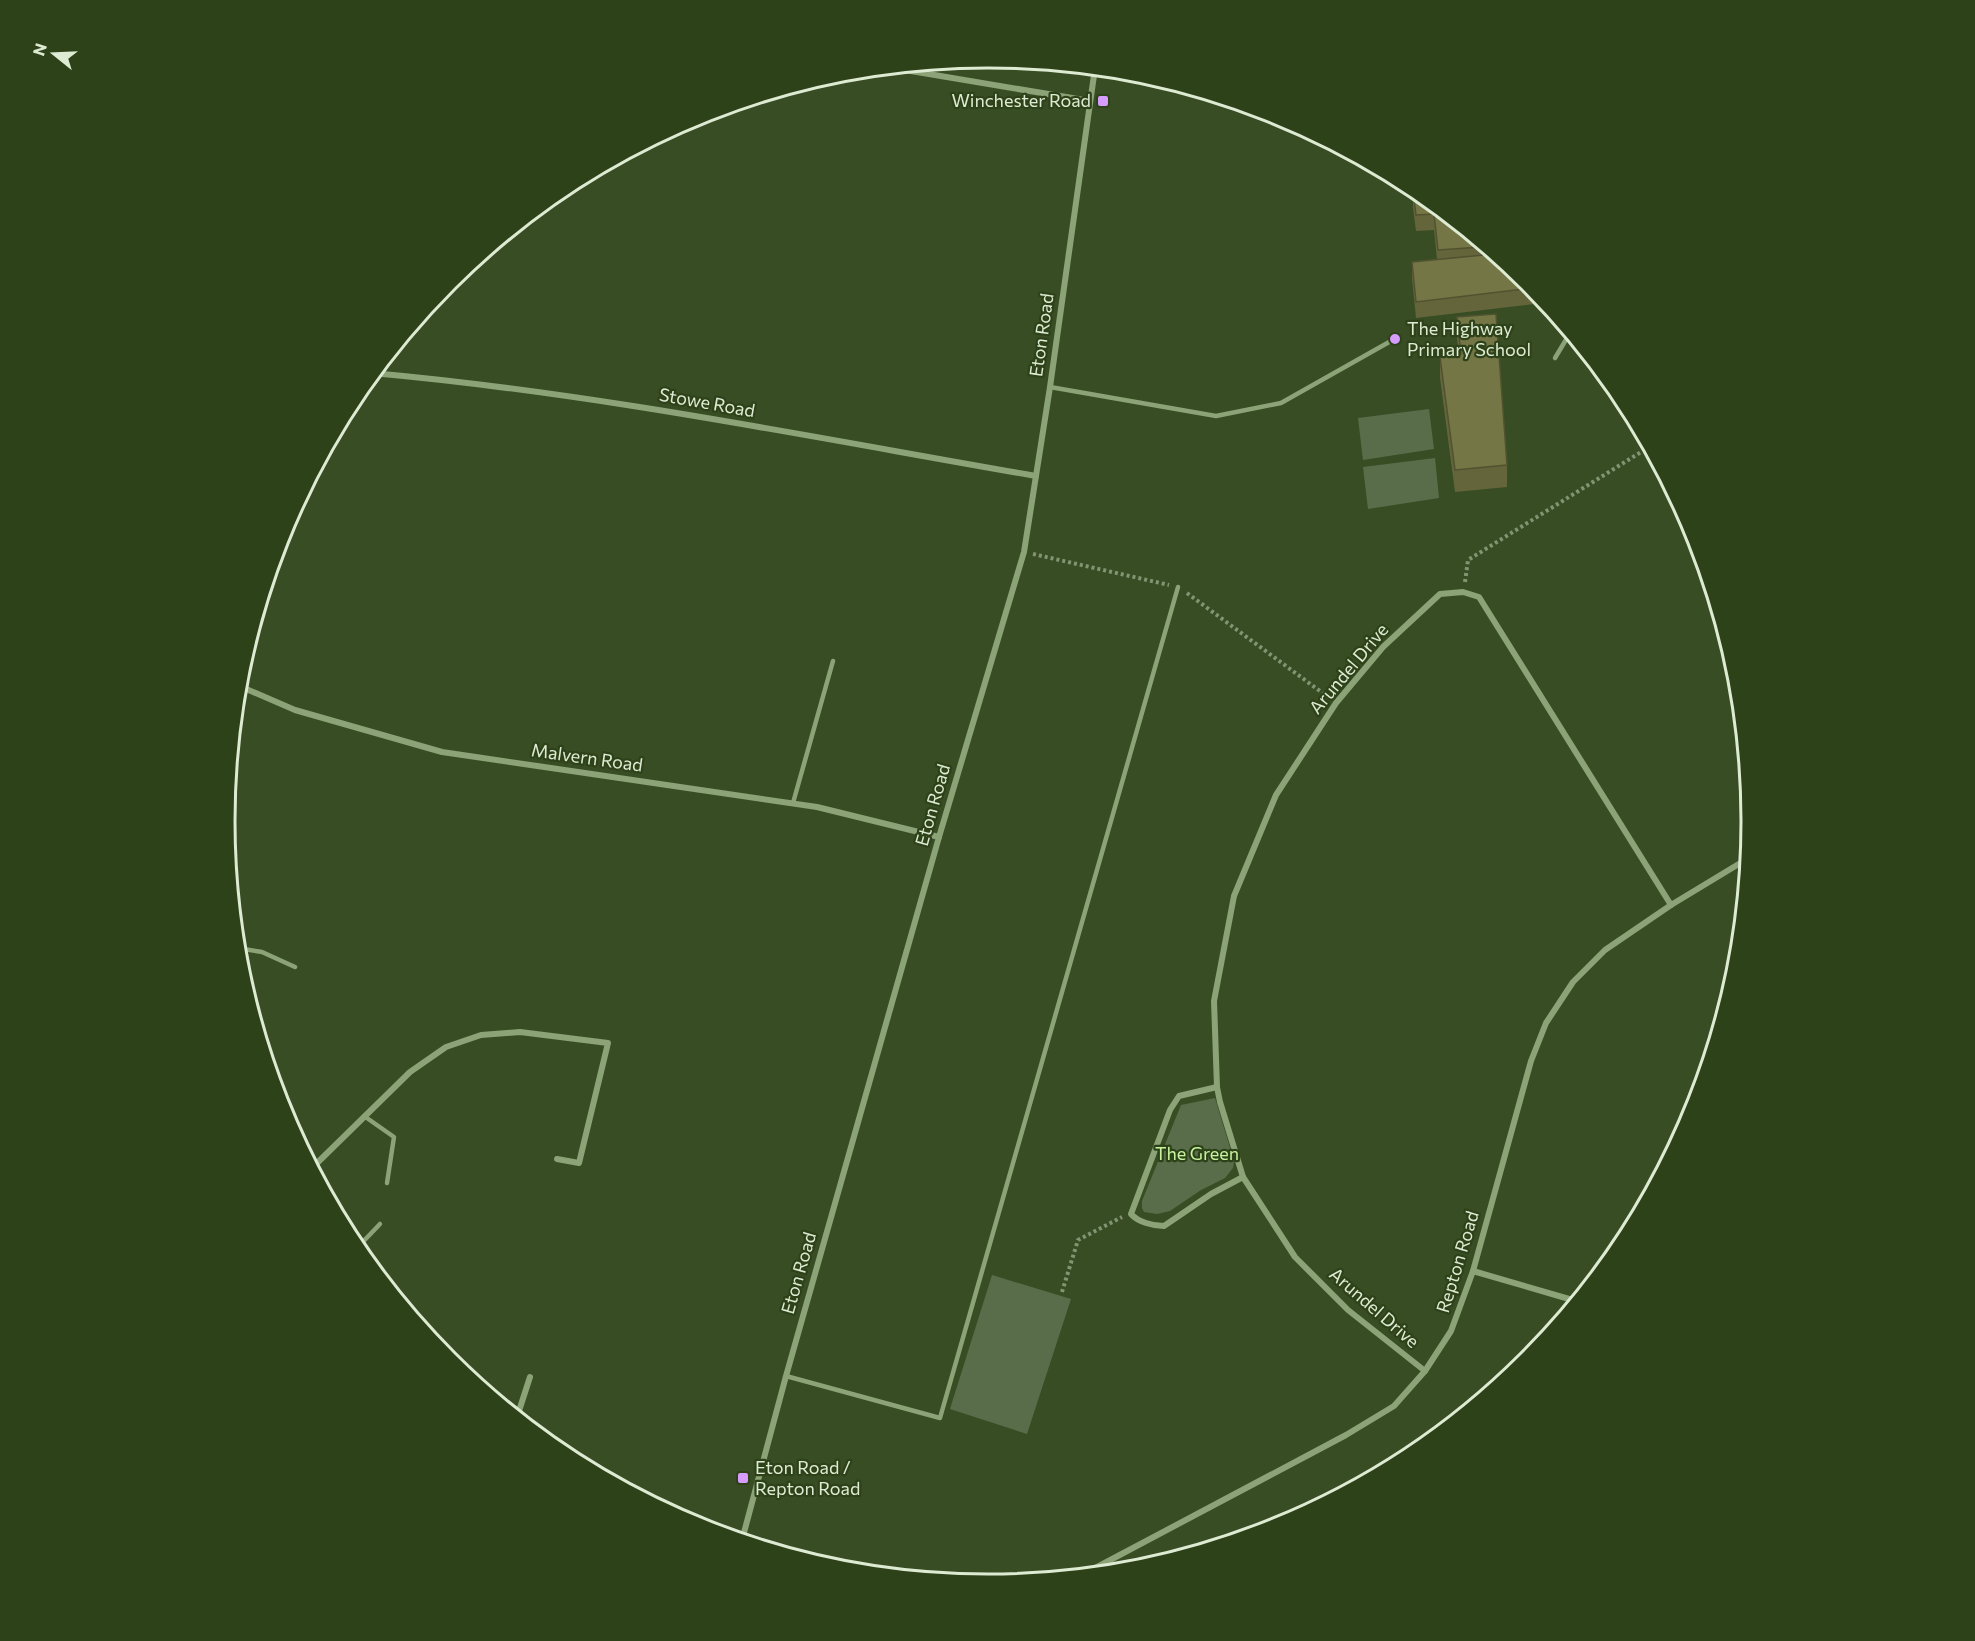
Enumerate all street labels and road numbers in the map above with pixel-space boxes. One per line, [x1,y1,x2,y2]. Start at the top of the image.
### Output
street label: Eton Road [1024,292,1058,378]
street label: Stowe Road [657,383,757,421]
street label: Arundel Drive [1304,619,1392,718]
street label: Malvern Road [530,738,644,776]
street label: Eton Road [910,761,954,848]
street label: Repton Road [1431,1208,1483,1315]
street label: Eton Road [776,1229,820,1316]
street label: Arundel Drive [1325,1262,1424,1352]

